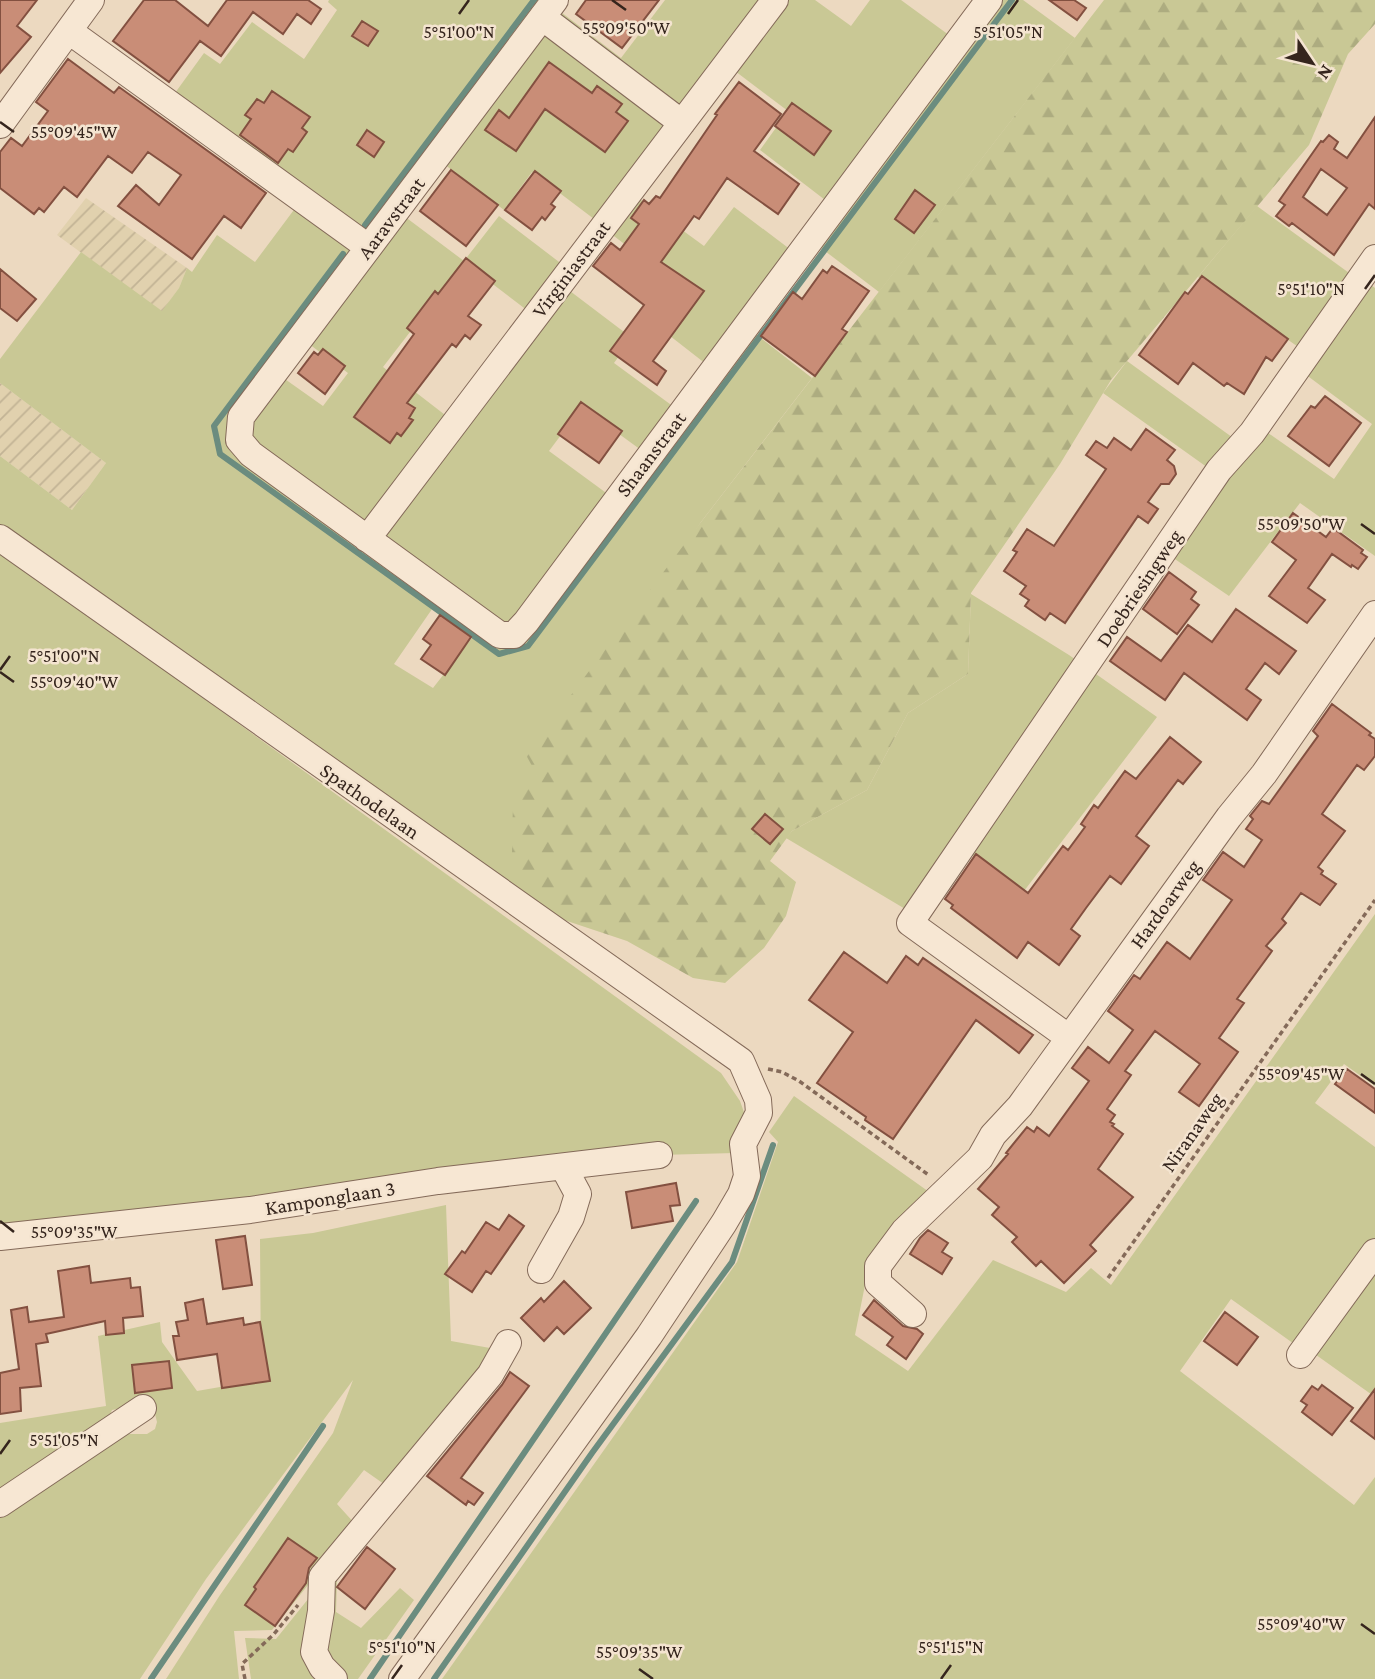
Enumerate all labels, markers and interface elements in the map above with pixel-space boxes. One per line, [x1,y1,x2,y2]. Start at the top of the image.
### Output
text: 55°09'50"W [582,18,670,38]
text: 5°51'00"N [423,22,495,42]
text: 5°51'05"N [973,22,1043,42]
north arrow [1277,28,1347,98]
text: N [1313,61,1338,84]
text: 55°09'45"W [31,122,118,142]
street label: Aaravstraat [352,171,430,264]
street label: Virginiastraat [527,215,616,322]
text: 5°51'10"N [1277,279,1345,299]
street label: Shaanstraat [611,406,691,501]
text: 55°09'50"W [1257,514,1345,534]
street label: Doebriesingweg [1091,525,1187,651]
text: 5°51'00"N [28,646,100,666]
text: 55°09'40"W [30,672,119,692]
street label: Spathodelaan [316,758,424,844]
street label: Hardoarweg [1125,855,1205,953]
text: 55°09'45"W [1258,1064,1345,1084]
street label: Niranaweg [1156,1088,1228,1176]
street label: Kamponglaan 3 [263,1176,397,1220]
text: 55°09'35"W [31,1222,118,1242]
text: 5°51'05"N [29,1430,99,1450]
text: 55°09'40"W [1257,1614,1346,1634]
text: 5°51'10"N [368,1637,436,1657]
text: 5°51'15"N [918,1637,984,1657]
text: 55°09'35"W [596,1642,683,1662]

